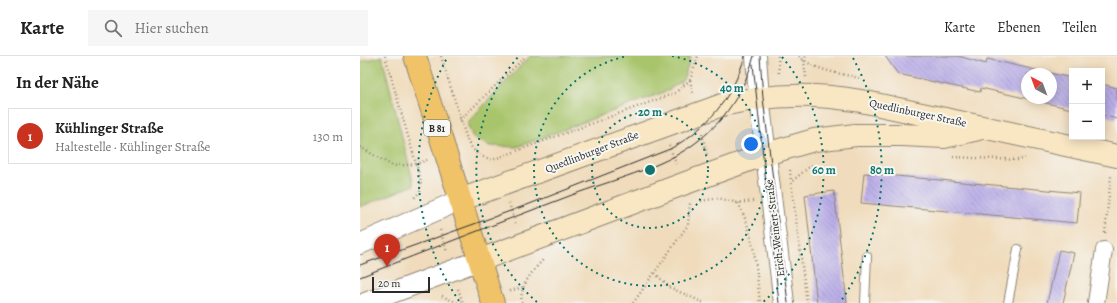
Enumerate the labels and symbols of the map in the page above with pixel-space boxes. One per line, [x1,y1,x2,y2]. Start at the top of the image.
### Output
north arrow [1021,68,1057,104]
text: 40 m [720,80,744,96]
street label: Quedlinburger Straße [868,95,968,131]
text: 20 m [638,104,662,120]
road number: B 81 [424,120,450,136]
street label: Quedlinburger Straße [543,127,641,177]
your location [741,134,761,154]
text: 60 m [812,162,836,178]
text: 80 m [870,162,894,178]
centre of rings [643,163,657,177]
street label: Erich-Weinert-Straße [762,178,788,277]
pin: 1 [374,234,400,267]
scale bar [372,275,430,294]

